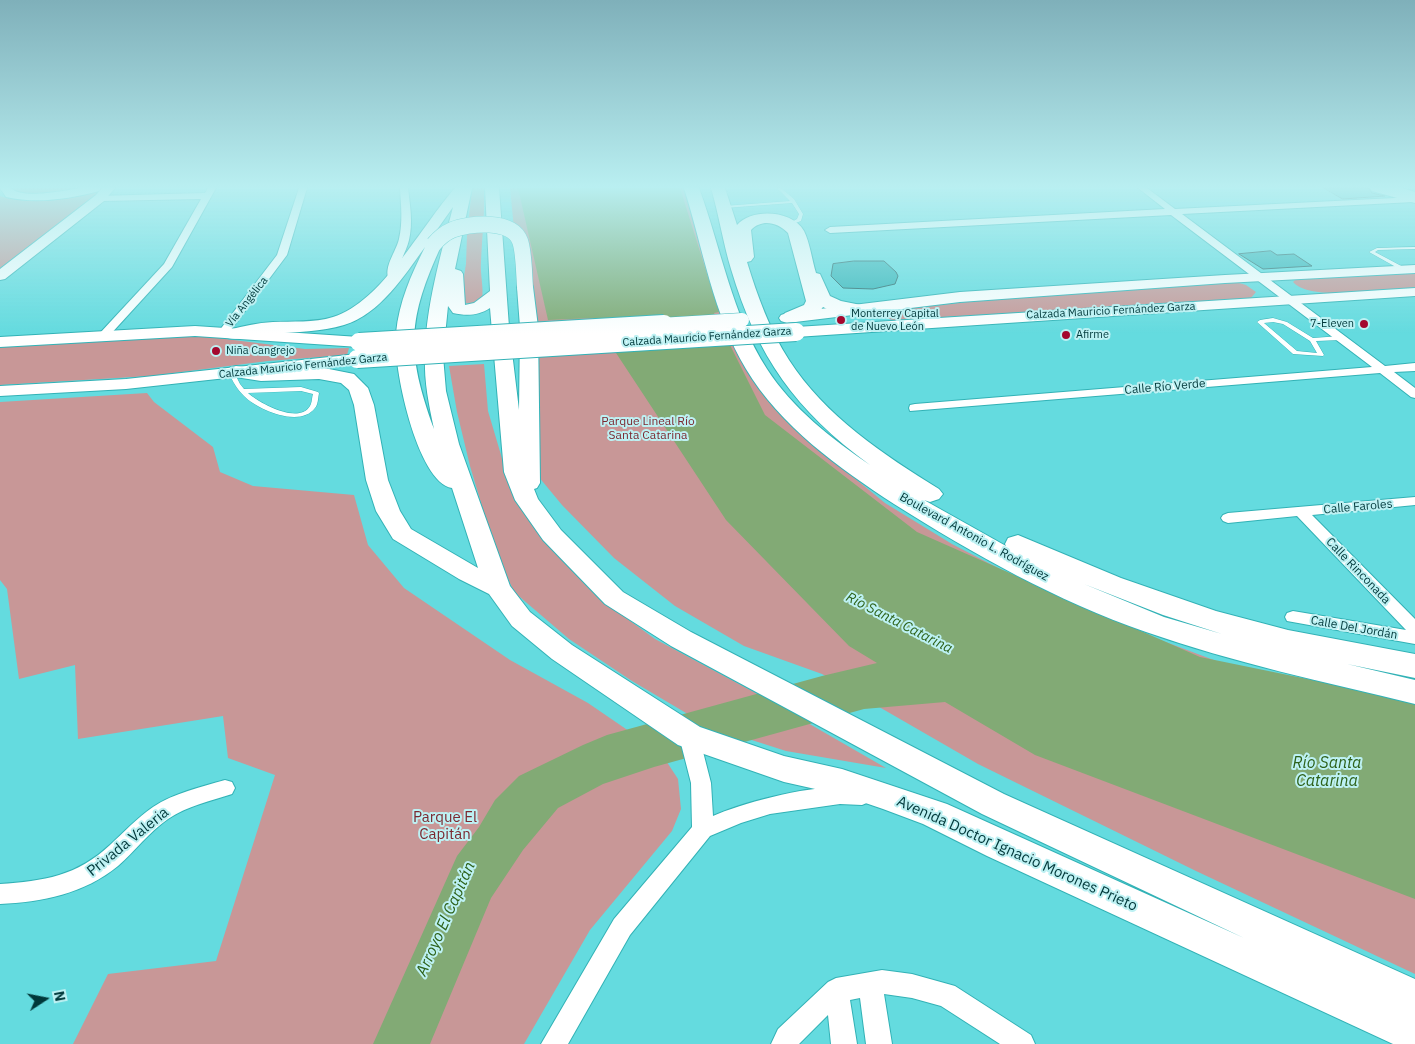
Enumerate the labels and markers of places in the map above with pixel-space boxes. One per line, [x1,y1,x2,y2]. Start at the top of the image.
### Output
place label: Monterrey Capital de Nuevo León [851,307,939,333]
marker: Monterrey Capital de Nuevo León [835,314,847,326]
place label: 7-Eleven [1310,317,1354,331]
marker: 7-Eleven [1358,318,1370,330]
place label: Afirme [1076,328,1109,342]
marker: Afirme [1060,329,1072,341]
place label: Niña Cangrejo [226,344,295,358]
marker: Niña Cangrejo [210,345,222,357]

